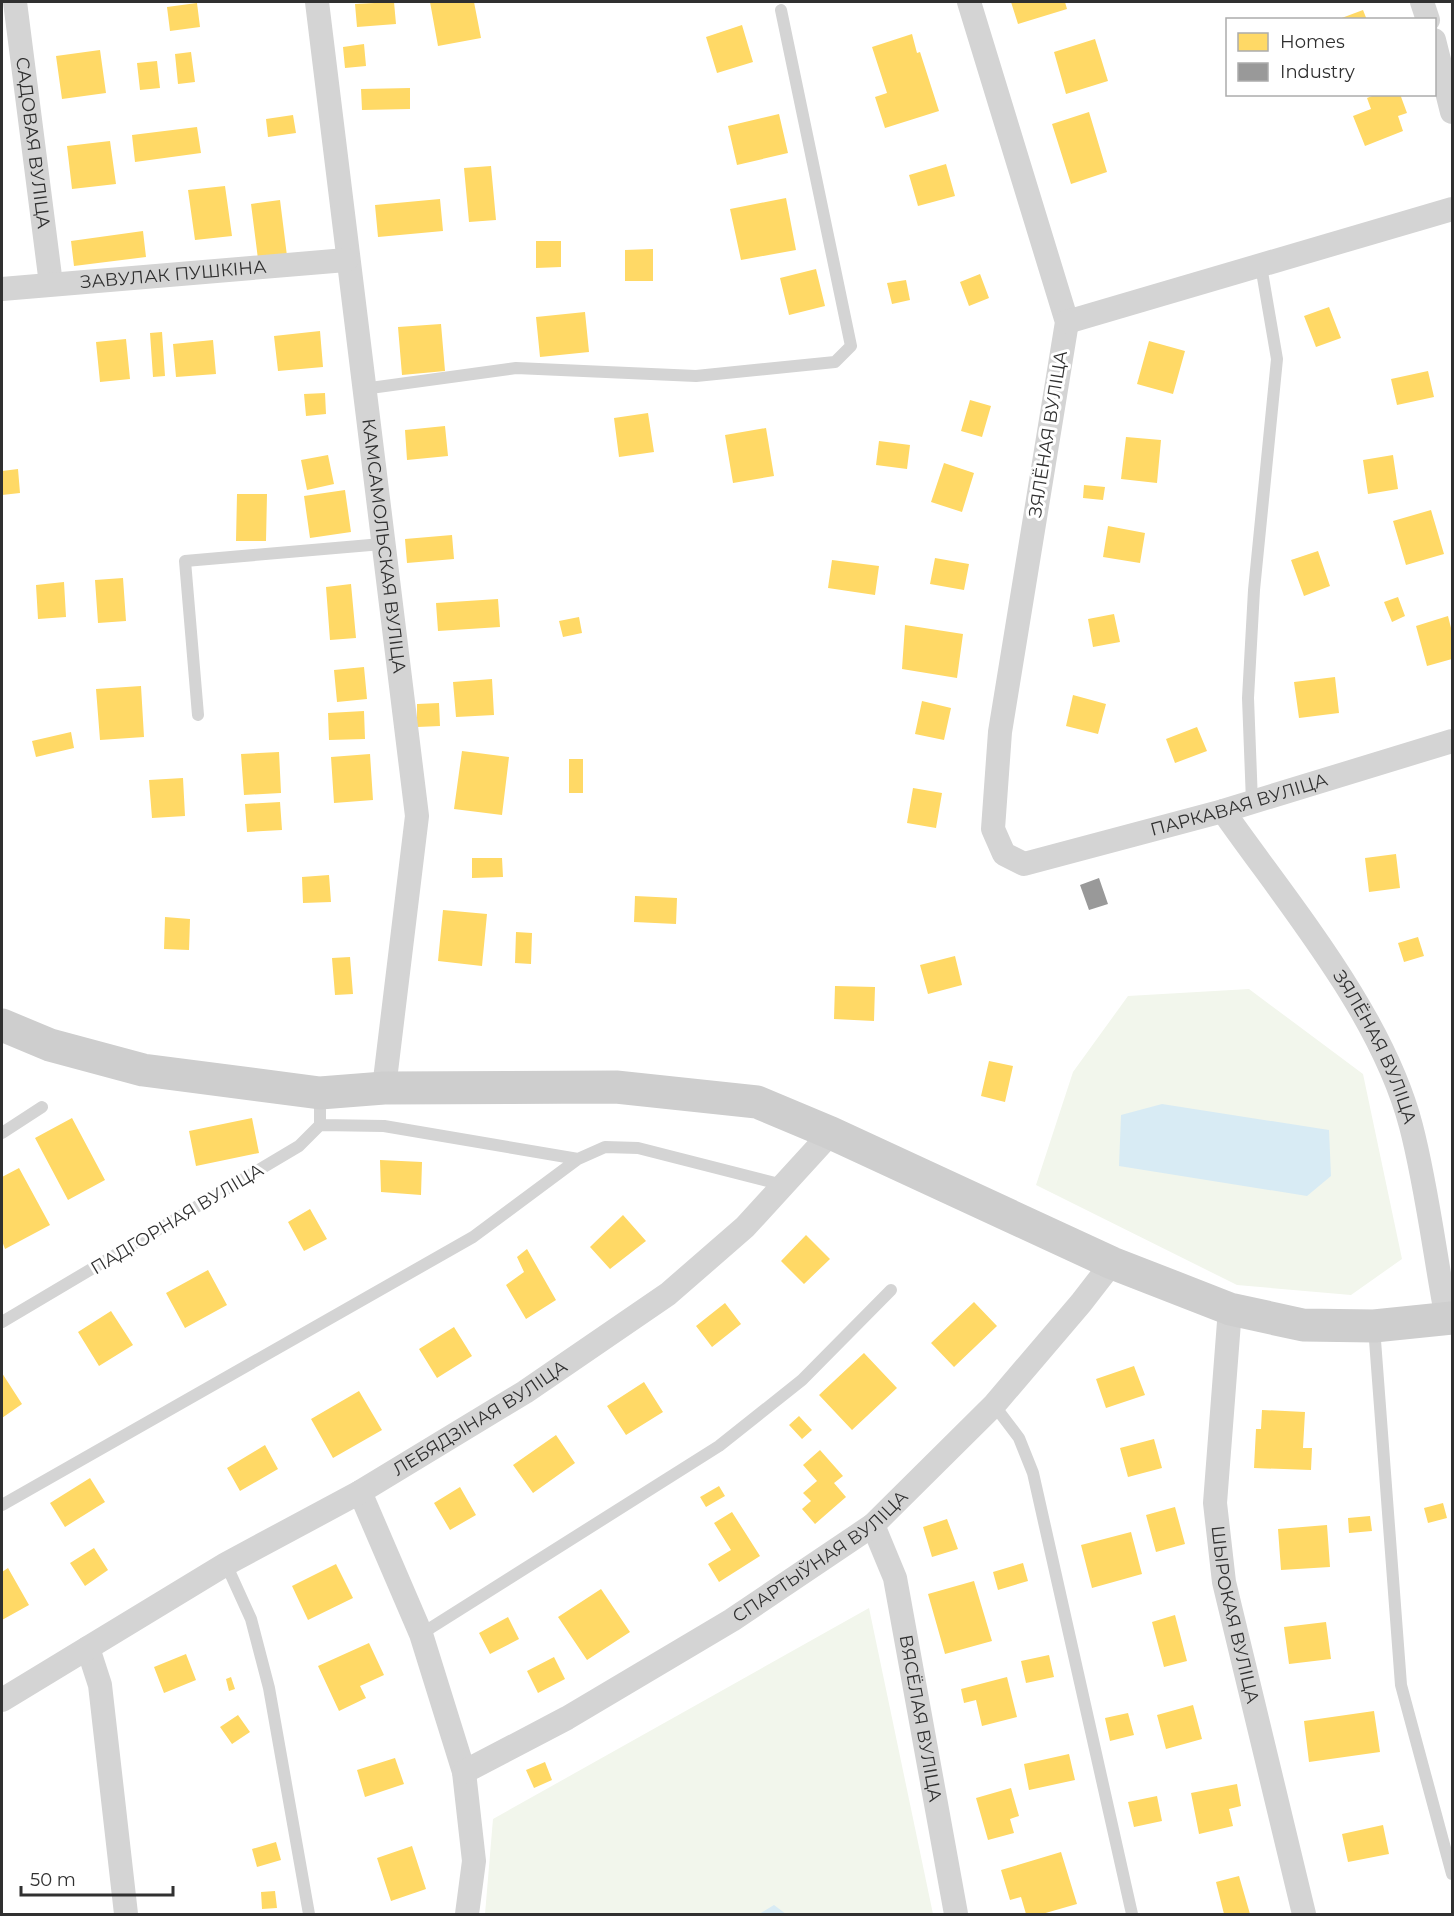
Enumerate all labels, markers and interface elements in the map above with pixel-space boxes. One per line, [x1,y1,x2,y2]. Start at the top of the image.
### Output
legend [1226,18,1436,96]
text: Homes [1280,31,1345,53]
street label: САДОВАЯ ВУЛІЦА [11,56,55,231]
text: Industry [1280,61,1355,83]
street label: ЗАВУЛАК ПУШКІНА [79,256,268,293]
street label: ЗЯЛЁНАЯ ВУЛІЦА [1024,348,1072,519]
street label: КАМСАМОЛЬСКАЯ ВУЛІЦА [357,417,410,675]
street label: ПАРКАВАЯ ВУЛІЦА [1148,768,1331,841]
street label: ЗЯЛЁНАЯ ВУЛІЦА [1328,966,1421,1127]
street label: ПАДГОРНАЯ ВУЛІЦА [87,1158,268,1279]
street label: ЛЕБЯДЗІНАЯ ВУЛІЦА [389,1355,572,1481]
street label: СПАРТЫЎНАЯ ВУЛІЦА [728,1485,913,1627]
street label: ШЫРОКАЯ ВУЛІЦА [1207,1524,1264,1706]
street label: ВЯСЁЛАЯ ВУЛІЦА [895,1633,947,1804]
scale bar [21,1859,172,1897]
text: 50 m [30,1869,76,1891]

